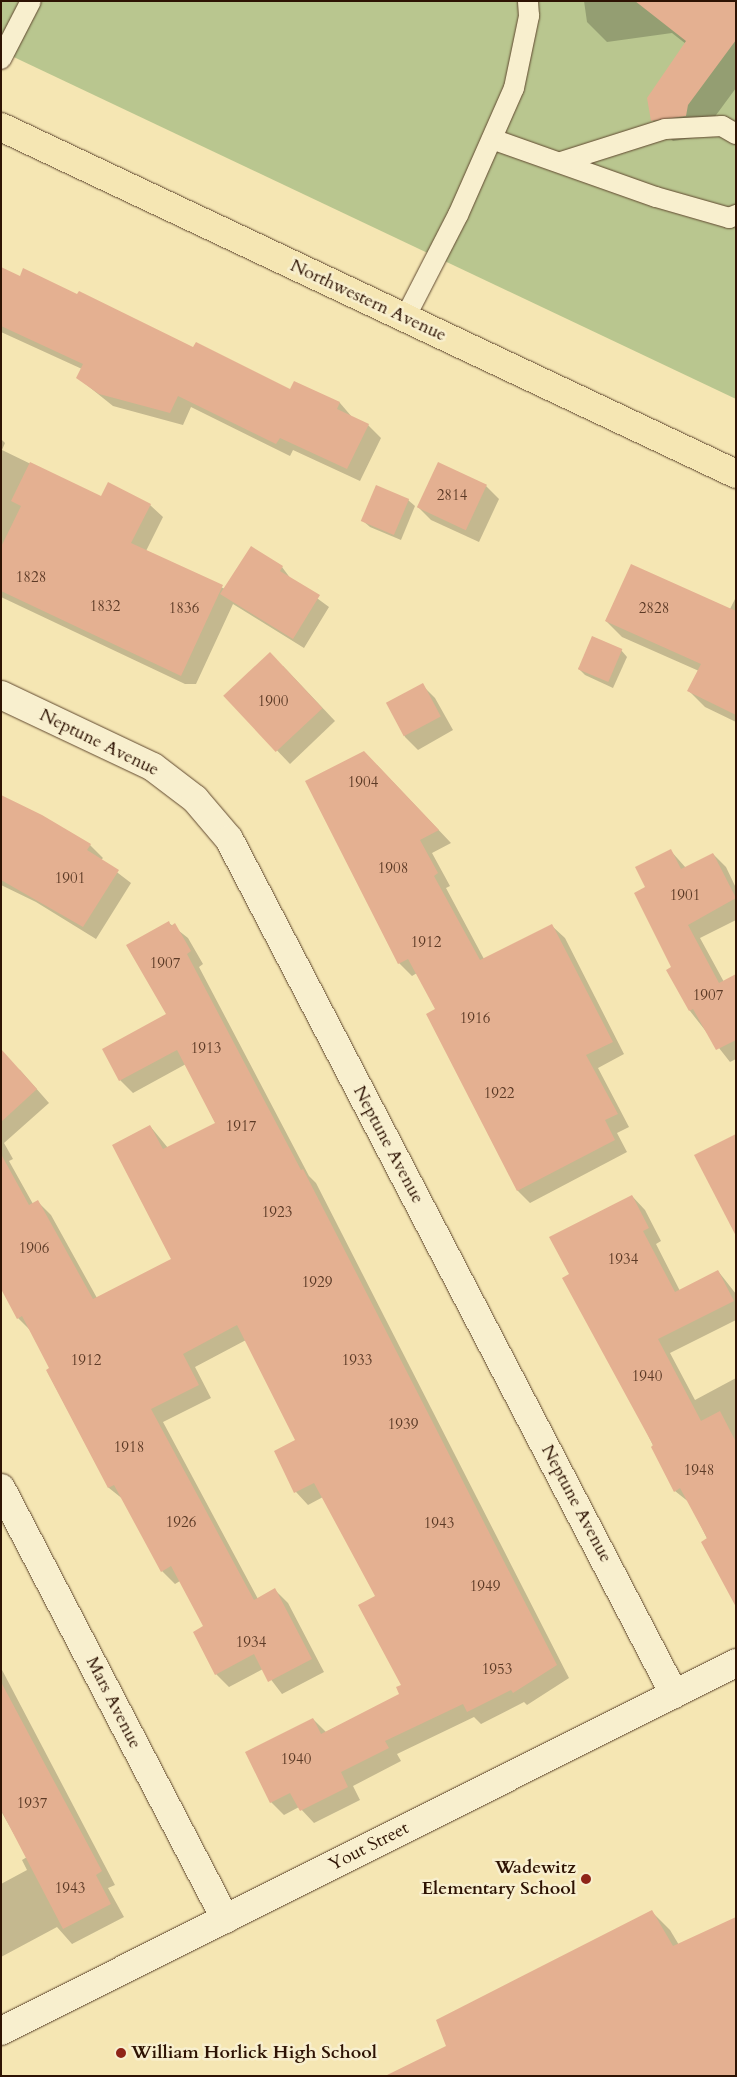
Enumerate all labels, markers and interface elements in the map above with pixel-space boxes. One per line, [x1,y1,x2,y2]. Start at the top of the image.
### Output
street label: Northwestern Avenue [287,255,449,347]
house number: 2814 [437,487,467,505]
house number: 1828 [16,569,46,587]
house number: 1832 [90,598,120,616]
house number: 1836 [169,600,199,618]
house number: 2828 [639,600,669,618]
house number: 1900 [258,693,288,711]
street label: Neptune Avenue [36,705,162,781]
house number: 1904 [348,774,378,792]
house number: 1908 [378,860,408,878]
house number: 1901 [55,870,85,888]
house number: 1901 [670,887,700,905]
house number: 1912 [411,934,441,952]
house number: 1907 [150,955,180,973]
house number: 1907 [693,987,723,1005]
house number: 1916 [460,1010,490,1028]
house number: 1913 [191,1040,221,1058]
street label: Neptune Avenue [348,1082,428,1208]
house number: 1922 [484,1085,514,1103]
house number: 1917 [226,1118,256,1136]
house number: 1923 [262,1204,292,1222]
house number: 1906 [19,1240,49,1258]
house number: 1934 [608,1251,638,1269]
house number: 1929 [302,1274,332,1292]
house number: 1912 [71,1352,101,1370]
house number: 1933 [342,1352,372,1370]
house number: 1940 [632,1368,662,1386]
house number: 1939 [388,1416,418,1434]
house number: 1918 [114,1439,144,1457]
street label: Neptune Avenue [536,1441,616,1567]
house number: 1948 [684,1462,714,1480]
house number: 1926 [166,1514,196,1532]
house number: 1943 [424,1515,454,1533]
house number: 1949 [470,1578,500,1596]
house number: 1934 [236,1634,266,1652]
street label: Mars Avenue [81,1653,145,1753]
house number: 1953 [482,1661,512,1679]
house number: 1940 [281,1751,311,1769]
house number: 1937 [17,1795,47,1813]
street label: Yout Street [325,1818,413,1876]
place label: Wadewitz Elementary School [422,1858,576,1900]
marker: Wadewitz Elementary School [580,1873,592,1885]
house number: 1943 [55,1880,85,1898]
place label: William Horlick High School [131,2042,377,2064]
marker: William Horlick High School [115,2047,127,2059]

